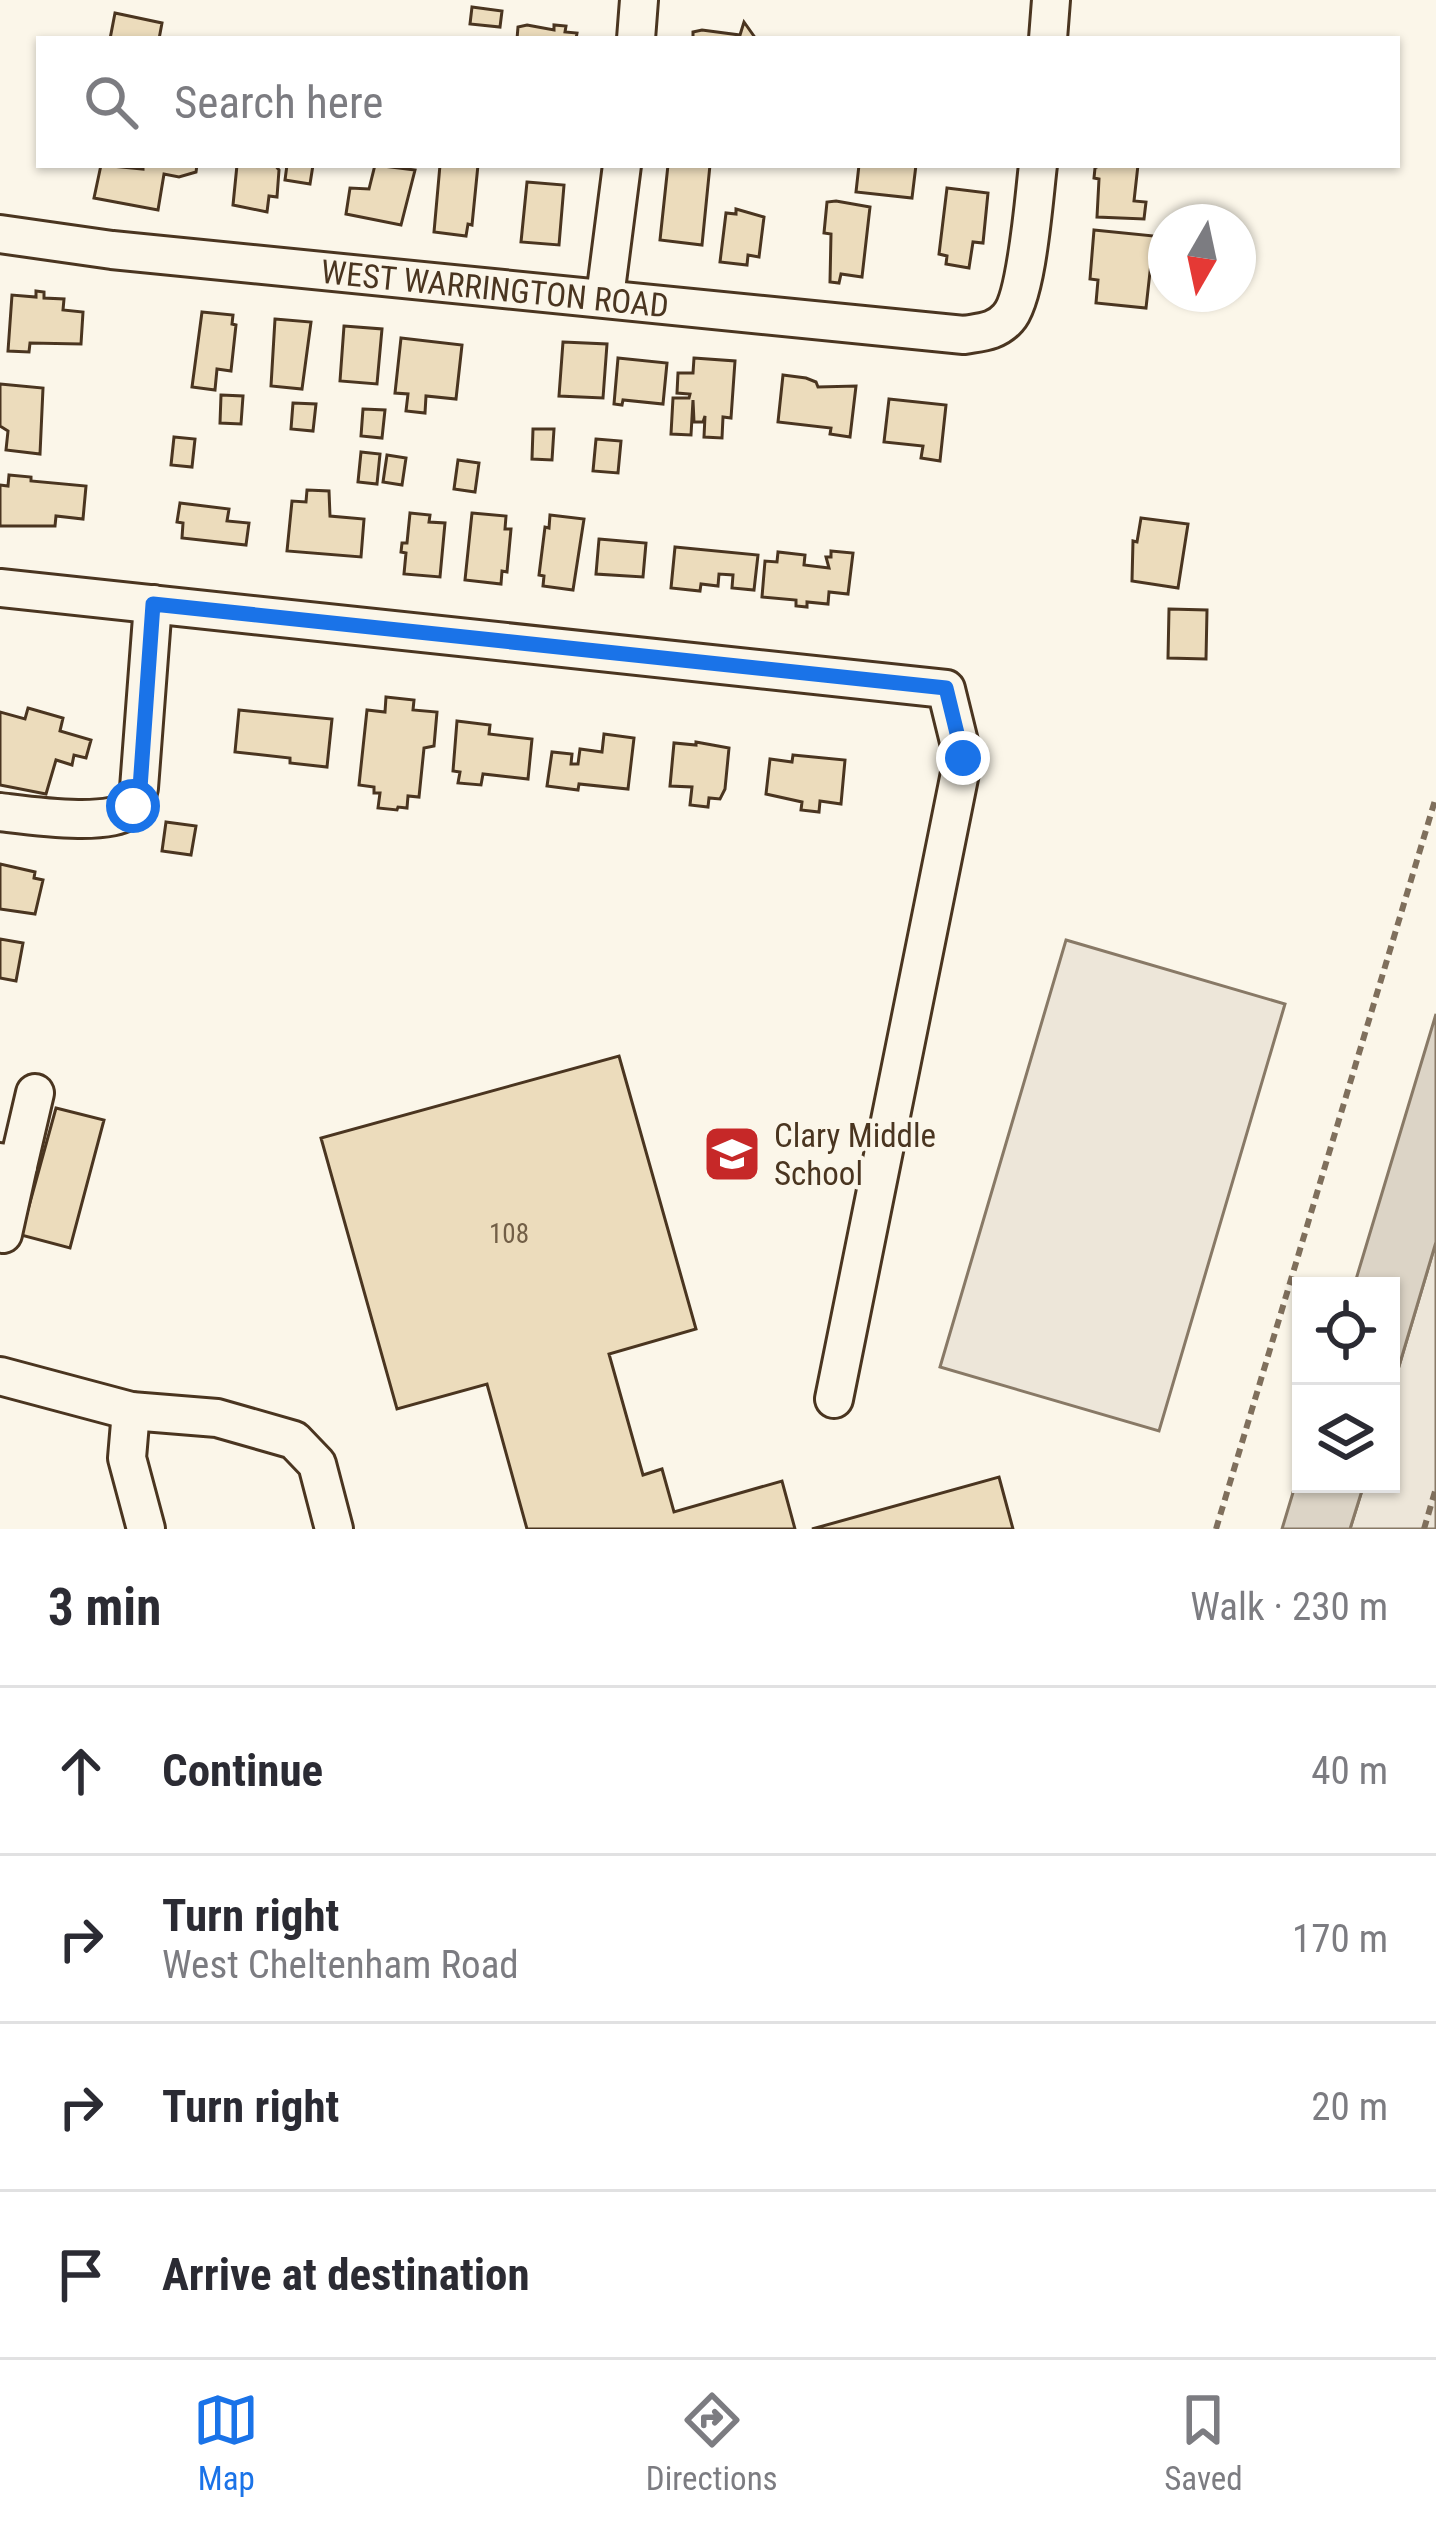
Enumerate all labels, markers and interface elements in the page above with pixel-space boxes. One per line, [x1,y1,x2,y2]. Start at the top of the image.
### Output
search box [36,36,1400,168]
icon: search [78,69,144,135]
text: Search here [174,76,383,129]
north arrow [1148,204,1256,312]
street label: WEST WARRINGTON ROAD [319,251,671,325]
route end [936,731,990,785]
route start [106,779,160,833]
place label: Clary Middle School [774,1116,936,1193]
school or university icon: Clary Middle School [701,1123,763,1185]
house number: 108 [489,1218,529,1250]
map controls [1292,1277,1400,1493]
button: locate [1292,1277,1400,1385]
button: layers [1292,1385,1400,1493]
text: 3 min [48,1578,161,1637]
text: Walk · 230 m [1190,1584,1388,1630]
icon: ahead [48,1738,114,1804]
text: Continue [162,1744,323,1797]
text: 40 m [1311,1748,1388,1794]
text: Turn right [162,1889,339,1942]
icon: right [48,1906,114,1972]
text: 170 m [1292,1916,1388,1962]
text: West Cheltenham Road [162,1942,519,1988]
icon: right [48,2074,114,2140]
text: Turn right [162,2080,339,2133]
text: 20 m [1311,2084,1388,2130]
icon: arrive [48,2242,114,2308]
text: Arrive at destination [162,2248,530,2301]
tab: Map [193,2387,259,2498]
tab: Directions [646,2387,778,2498]
tab: Saved [1164,2387,1243,2498]

